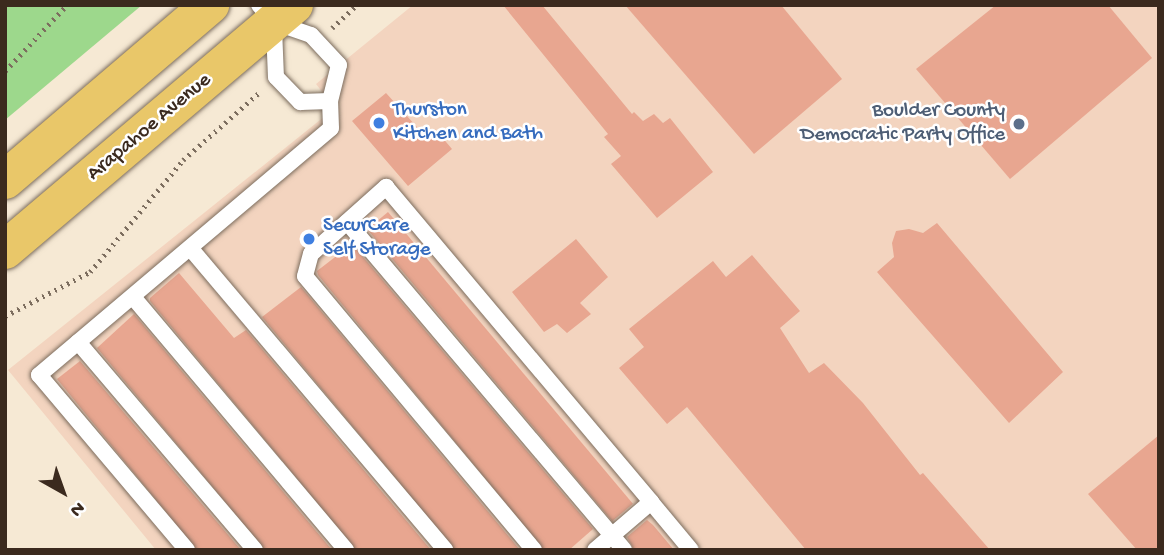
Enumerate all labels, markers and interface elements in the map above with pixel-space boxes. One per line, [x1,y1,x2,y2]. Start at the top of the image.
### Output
street label: Arapahoe Avenue [83,69,217,187]
place label: Thurston Kitchen and Bath [393,98,543,148]
place label: Boulder County Democratic Party Office [801,99,1005,149]
marker: Thurston Kitchen and Bath [371,115,387,131]
marker: Boulder County Democratic Party Office [1011,116,1027,132]
place label: SecurCare Self Storage [323,214,431,264]
marker: SecurCare Self Storage [301,231,317,247]
north arrow [28,457,98,527]
text: N [65,496,89,521]

